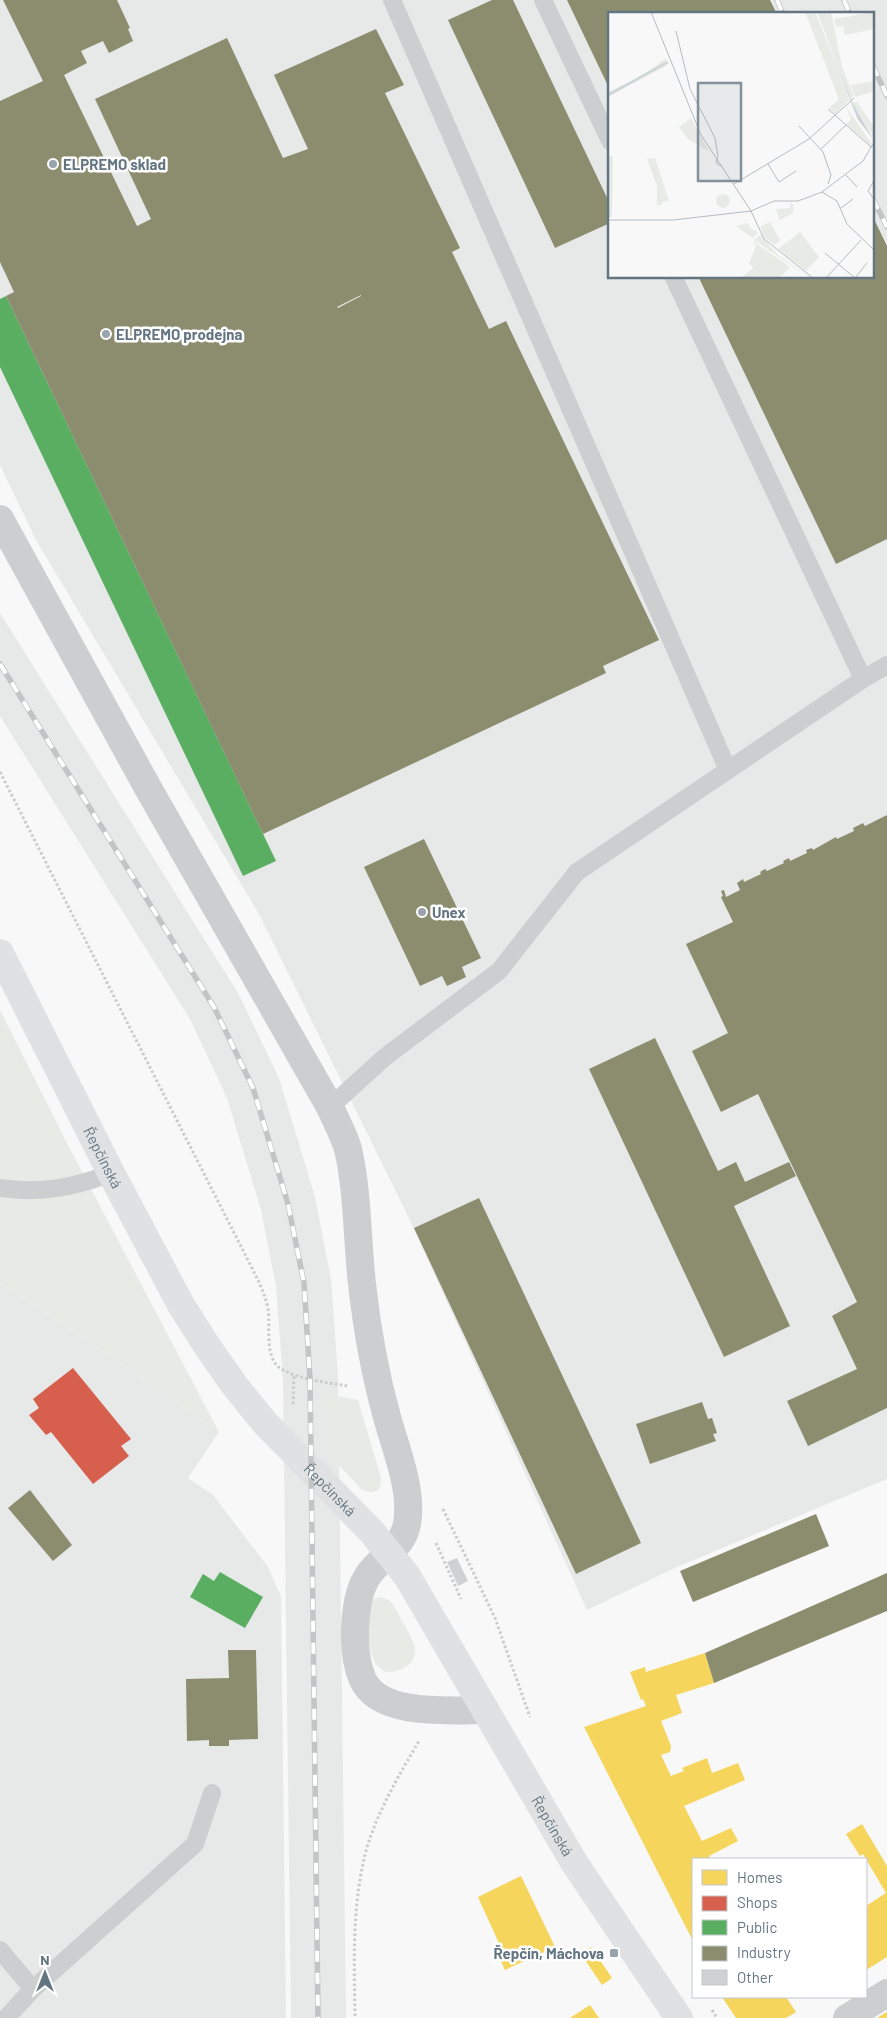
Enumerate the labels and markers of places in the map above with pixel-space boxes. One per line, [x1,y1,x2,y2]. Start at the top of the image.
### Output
place label: ELPREMO sklad [63,155,166,173]
marker: ELPREMO sklad [47,158,59,170]
place label: ELPREMO prodejna [116,325,242,343]
marker: ELPREMO prodejna [100,328,112,340]
place label: Unex [432,903,466,921]
marker: Unex [416,906,428,918]
place label: Řepčín, Máchova [493,1944,604,1962]
marker: Řepčín, Máchova [608,1947,620,1959]

